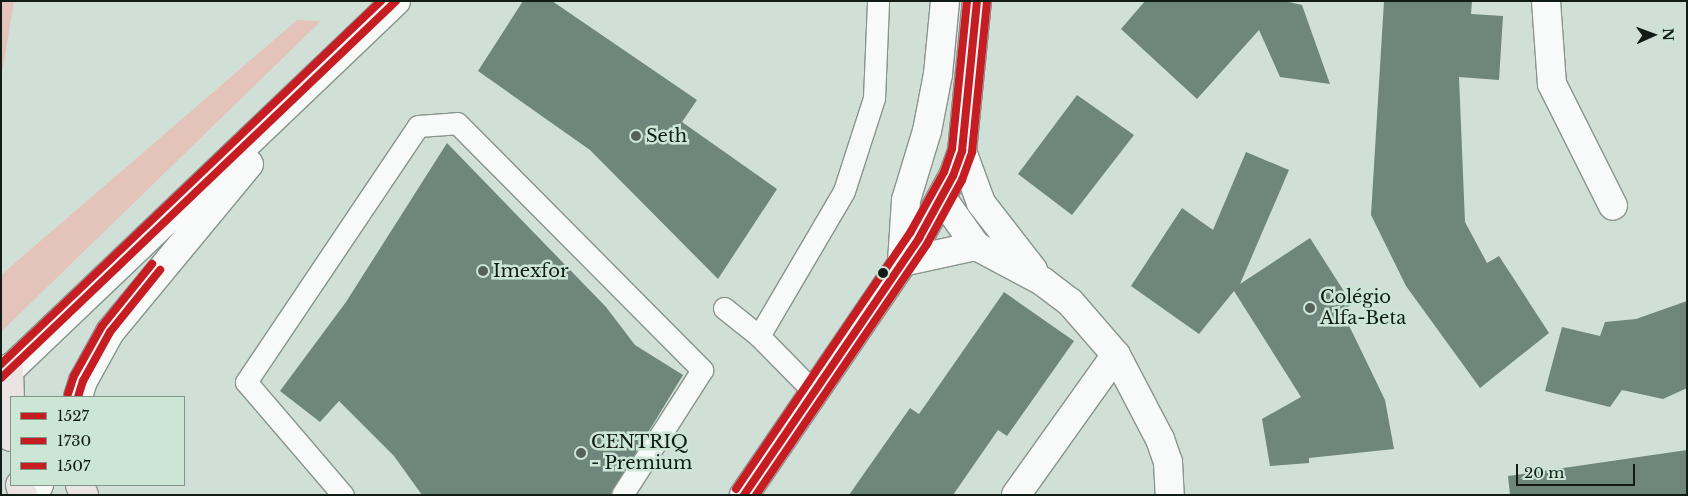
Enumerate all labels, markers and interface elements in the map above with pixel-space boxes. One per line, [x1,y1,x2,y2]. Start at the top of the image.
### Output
north arrow [1628,10,1678,60]
text: N [1659,28,1677,41]
place label: Seth [646,125,687,147]
marker: Seth [630,130,642,142]
place label: Imexfor [493,260,569,282]
marker: Imexfor [477,265,489,277]
unlabelled marker [878,268,888,278]
place label: Colégio Alfa-Beta [1320,287,1406,330]
marker: Colégio Alfa-Beta [1304,302,1316,314]
legend [10,396,185,486]
text: 1527 [57,406,89,425]
text: 1730 [57,431,91,450]
place label: CENTRIQ - Premium [591,432,692,474]
marker: CENTRIQ - Premium [575,447,587,459]
scale bar [1518,454,1637,486]
text: 1507 [57,456,90,475]
text: 20 m [1524,463,1564,482]

